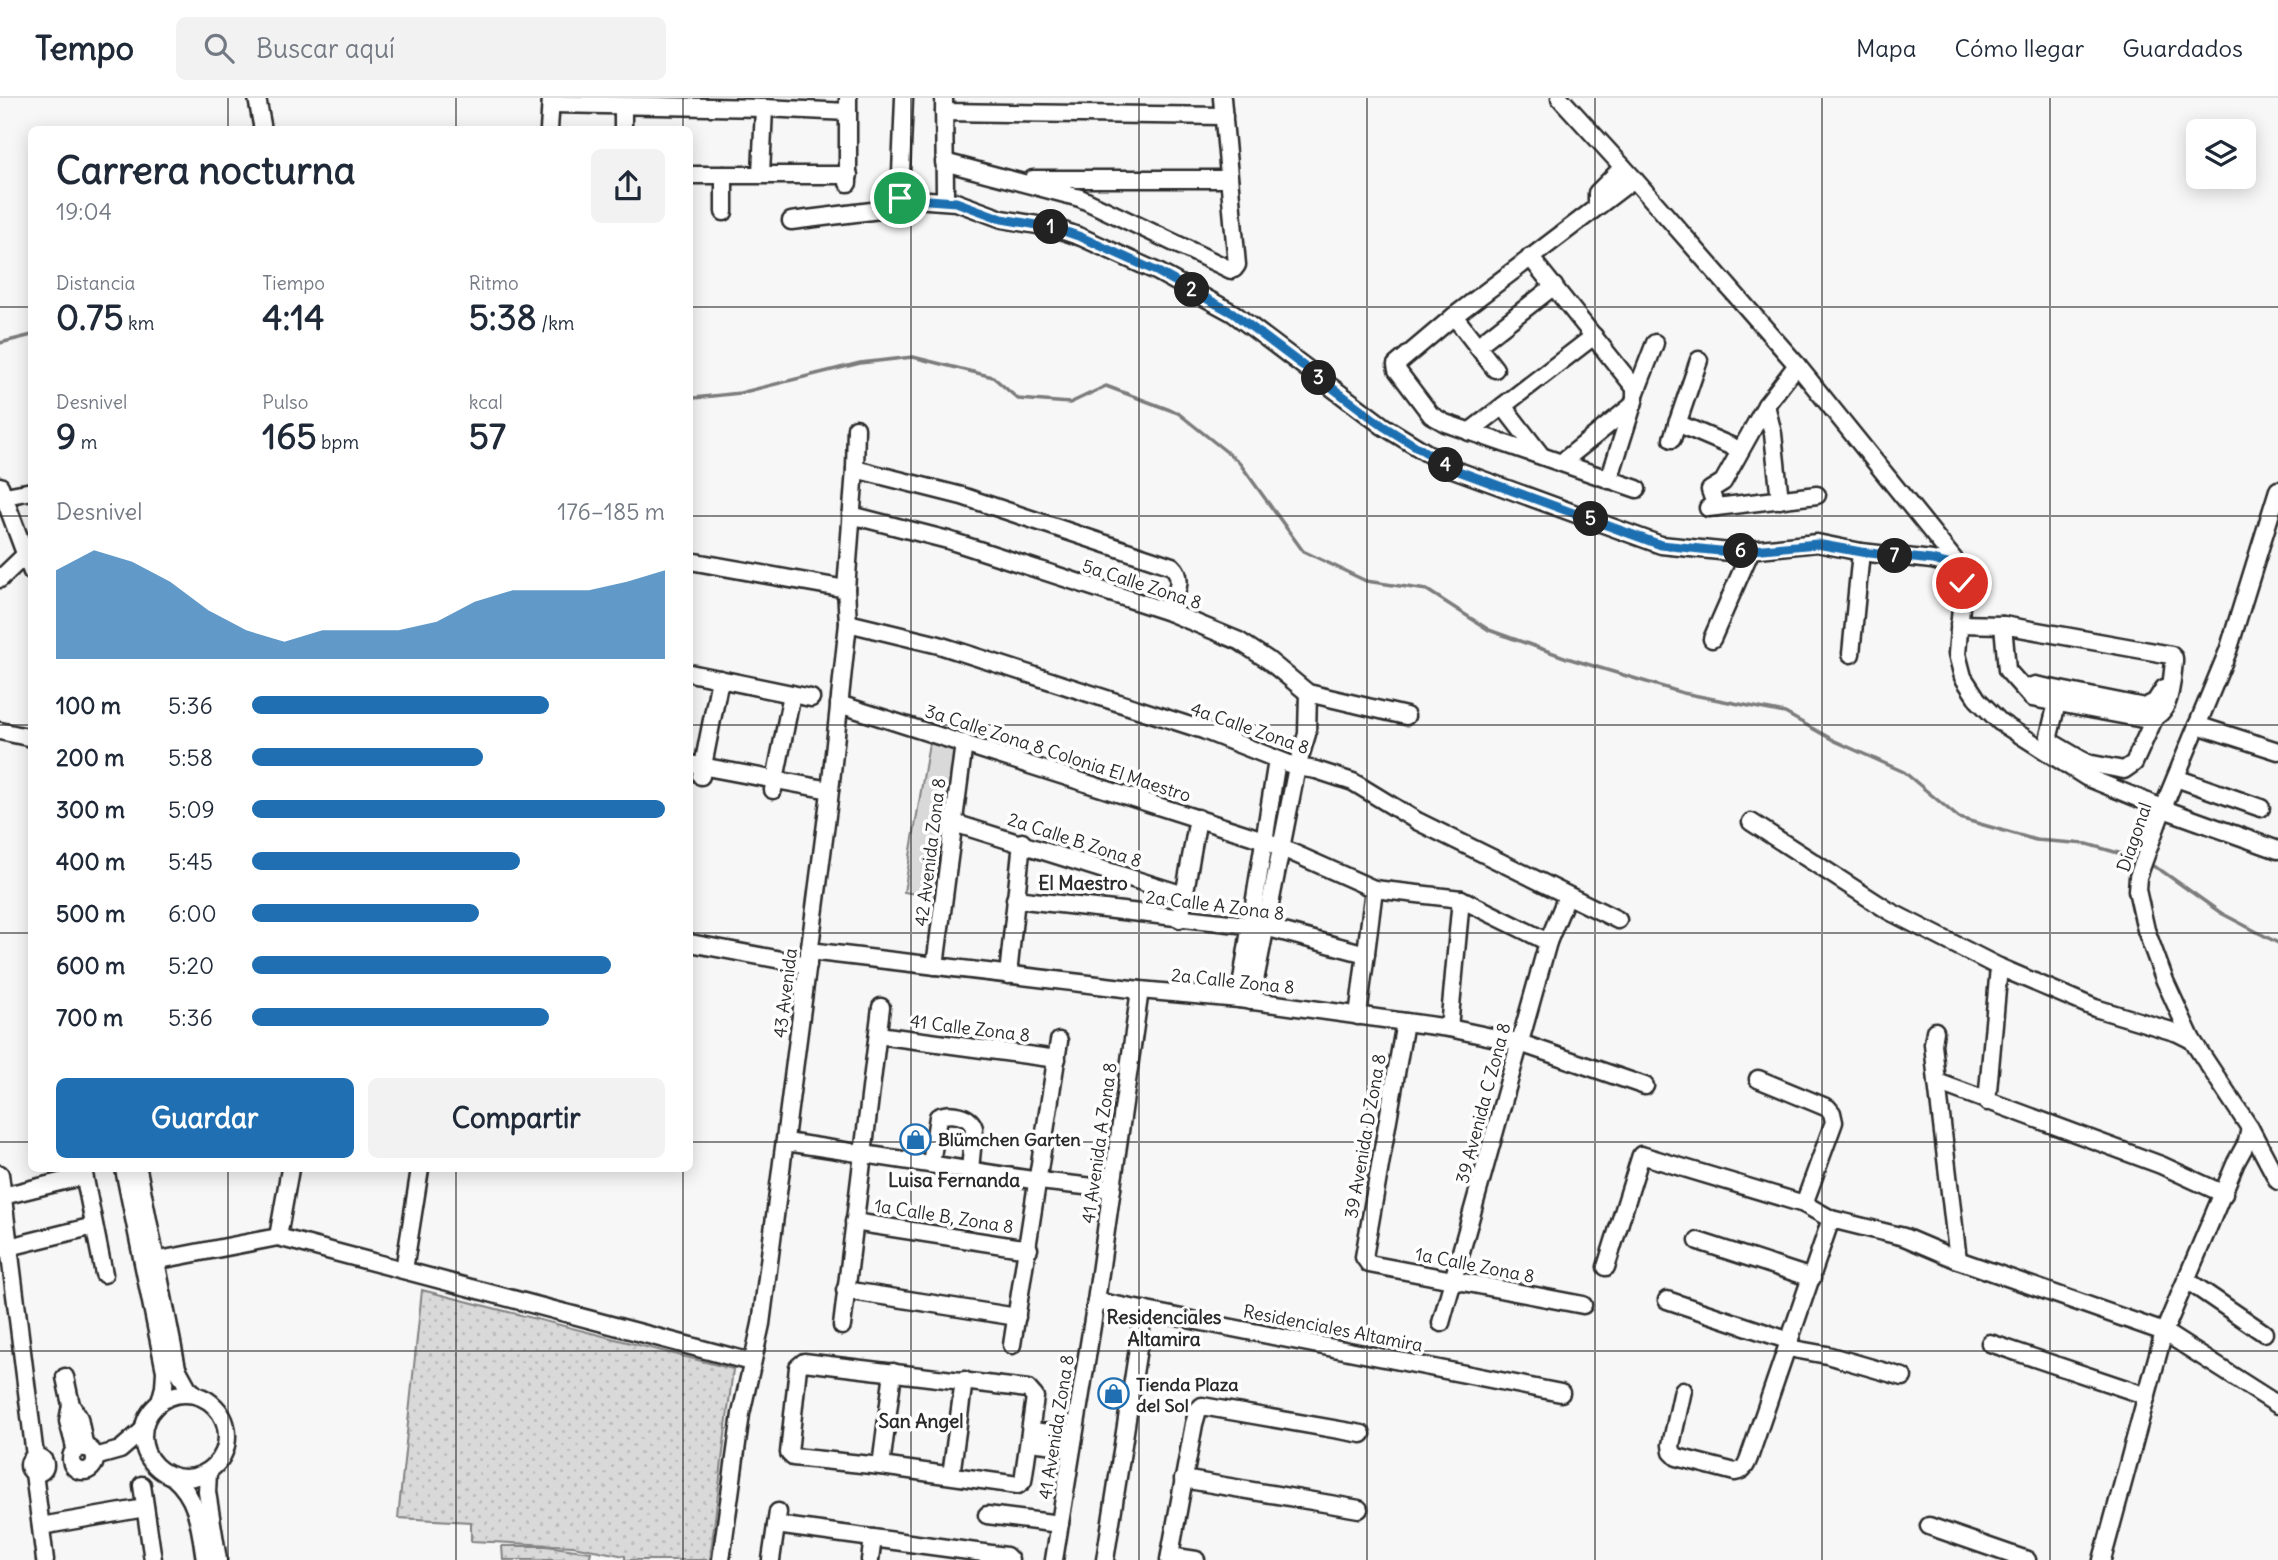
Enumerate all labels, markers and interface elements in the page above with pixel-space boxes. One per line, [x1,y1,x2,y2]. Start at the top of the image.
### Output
search box [176,17,666,80]
text: Tempo [35,27,134,69]
icon: search [200,29,238,67]
text: Buscar aquí [256,32,395,65]
text: Mapa [1856,33,1916,63]
text: Cómo llegar [1954,33,2084,63]
text: Guardados [2122,33,2243,63]
map controls [2186,119,2256,189]
button: layers [2186,119,2256,189]
text: Carrera nocturna [56,147,355,194]
button: share [591,149,665,223]
pin [870,168,930,228]
icon: arrive [881,179,919,217]
text: 19:04 [56,197,112,226]
pin: 1 [1034,209,1068,244]
text: 1 [1047,214,1054,238]
text: Distancia [56,271,135,295]
text: Tiempo [262,271,325,295]
text: Ritmo [469,271,519,295]
pin: 2 [1174,272,1210,308]
text: 2 [1186,277,1197,301]
text: 0.75 [56,295,124,339]
text: 4:14 [262,295,325,339]
text: 5:38 [469,295,537,339]
text: km [124,311,154,335]
text: /km [537,311,575,335]
pin: 3 [1302,360,1336,396]
text: 3 [1313,365,1324,389]
text: Desnivel [56,390,127,414]
text: Pulso [262,390,308,414]
text: kcal [469,390,503,414]
text: 9 [56,414,76,458]
text: 165 [262,414,317,458]
text: 57 [469,414,506,458]
text: m [76,430,97,454]
text: bpm [317,430,359,454]
pin: 4 [1428,448,1464,482]
text: 4 [1440,452,1451,476]
text: Desnivel [56,497,142,526]
text: 176–185 m [557,497,665,526]
pin: 5 [1574,502,1608,536]
text: 5 [1585,506,1596,530]
pin: 6 [1724,533,1758,568]
text: 6 [1735,538,1746,562]
pin: 7 [1878,538,1912,574]
text: 7 [1890,543,1899,567]
pin [1932,553,1992,613]
street label: 5a Calle Zona 8 [1079,554,1205,614]
icon: check [1943,564,1981,602]
text: 100 m [56,691,121,720]
text: 5:36 [168,691,213,720]
street label: 4a Calle Zona 8 [1188,697,1312,759]
street label: 3a Calle Zona 8 Colonia El Maestro [922,699,1194,807]
text: 200 m [56,743,125,772]
text: 5:58 [168,743,213,772]
street label: 42 Avenida Zona 8 [909,776,951,928]
text: 300 m [56,795,125,824]
text: 5:09 [168,795,215,824]
street label: Diagonal [2111,799,2157,875]
street label: 2a Calle B Zona 8 [1005,807,1145,873]
text: 400 m [56,847,125,876]
text: 5:45 [168,847,213,876]
district label: El Maestro [1038,871,1128,895]
street label: 2a Calle A Zona 8 [1144,885,1286,925]
text: 500 m [56,899,125,928]
text: 6:00 [168,899,217,928]
street label: 43 Avenida [768,947,802,1039]
text: 600 m [56,951,125,980]
text: 5:20 [168,951,214,980]
street label: 2a Calle Zona 8 [1170,963,1296,999]
text: 700 m [56,1003,123,1032]
text: 5:36 [168,1003,213,1032]
street label: 41 Calle Zona 8 [909,1009,1031,1047]
street label: 39 Avenida C Zona 8 [1450,1020,1516,1186]
street label: 39 Avenida D Zona 8 [1339,1052,1391,1220]
street label: 41 Avenida A Zona 8 [1076,1061,1122,1225]
button: Guardar [56,1078,354,1158]
button: Compartir [368,1078,665,1158]
shop icon: Blümchen Garten [898,1122,932,1156]
place label: Blümchen Garten [938,1128,1081,1151]
district label: Luisa Fernanda [888,1168,1020,1192]
street label: 1a Calle B, Zona 8 [873,1194,1015,1238]
street label: 1a Calle Zona 8 [1413,1242,1537,1288]
street label: Residenciales Altamira [1241,1299,1425,1357]
district label: Residenciales Altamira [1106,1305,1222,1351]
street label: 41 Avenida Zona 8 [1033,1353,1079,1501]
place label: Tienda Plaza del Sol [1136,1373,1239,1417]
shop icon: Tienda Plaza del Sol [1096,1377,1130,1411]
district label: San Angel [878,1409,964,1433]

